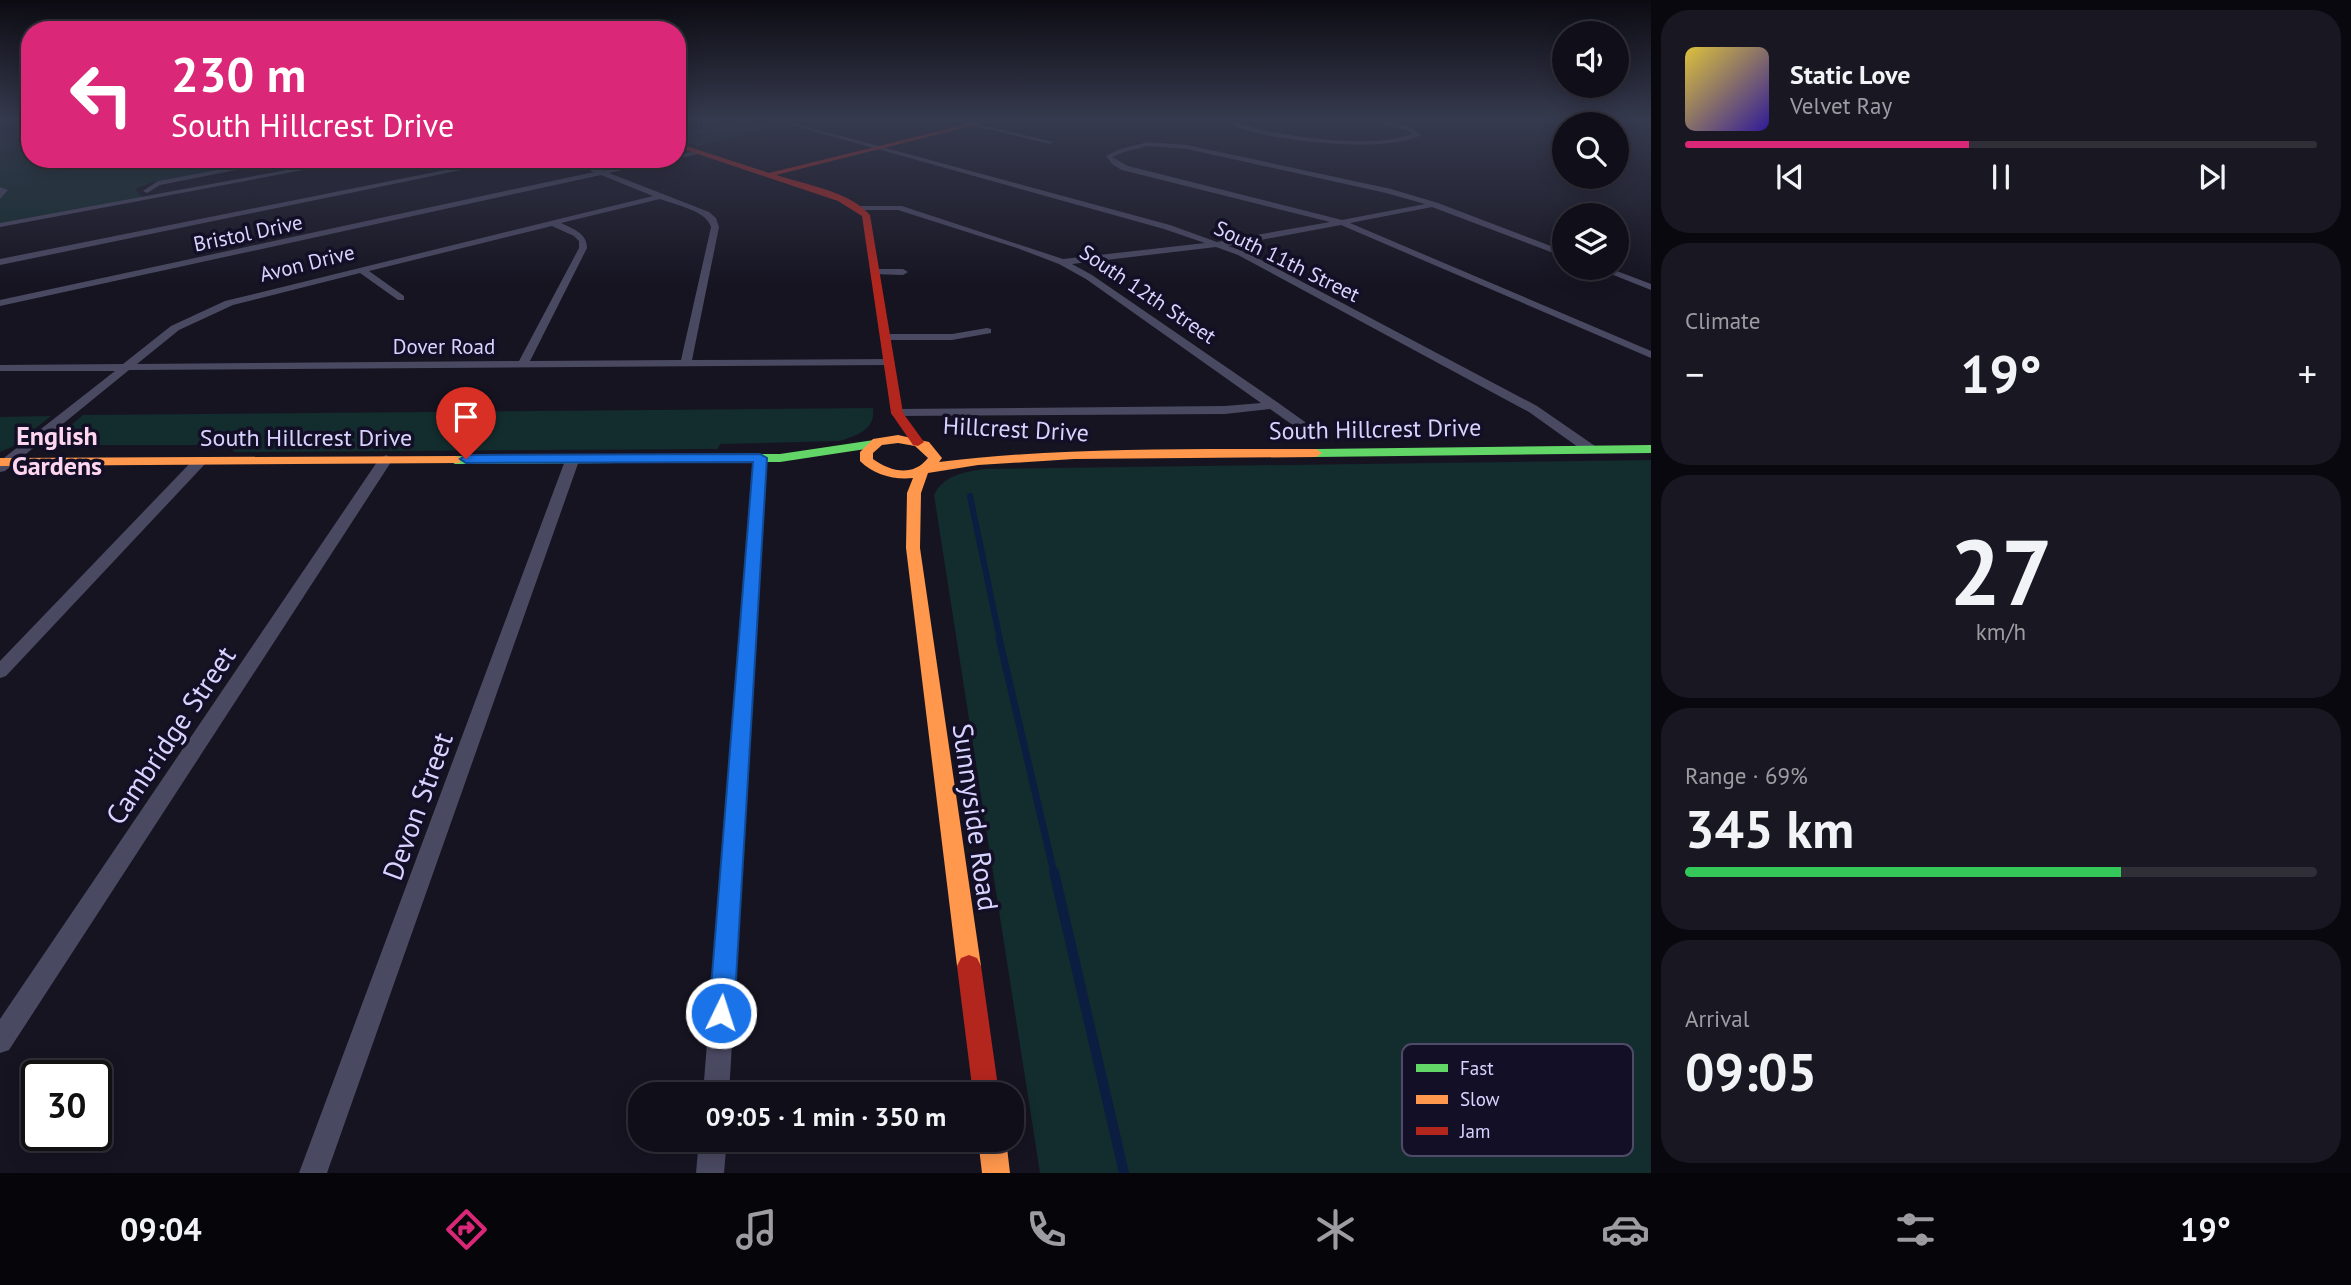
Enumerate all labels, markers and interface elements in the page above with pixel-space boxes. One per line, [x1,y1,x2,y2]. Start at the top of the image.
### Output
map controls [1552,21,1629,280]
button: sound [1552,21,1629,98]
text: 230 m [171,42,306,106]
icon: left [56,49,147,140]
text: Static Love [1790,58,1911,91]
text: Velvet Ray [1790,91,1892,120]
text: South Hillcrest Drive [171,104,454,146]
button: search [1552,112,1629,189]
icon: previous [1771,158,1809,196]
icon: pause [1982,158,2020,196]
icon: next [2193,158,2231,196]
button: layers [1552,203,1629,280]
street label: Bristol Drive [191,208,305,258]
street label: South 11th Street [1210,214,1364,308]
street label: Avon Drive [257,238,357,288]
street label: South 12th Street [1075,238,1221,350]
text: Climate [1685,306,1760,335]
street label: Dover Road [393,333,495,360]
text: 19° [1960,340,2042,407]
text: − [1685,349,1704,398]
text: + [2298,349,2317,398]
pin [436,387,496,459]
icon: arrive [447,398,485,436]
street label: Hillcrest Drive [942,410,1090,448]
street label: South Hillcrest Drive [1269,412,1481,446]
district label: English Gardens [12,419,102,482]
street label: South Hillcrest Drive [200,422,412,453]
text: 27 [1949,512,2053,630]
text: km/h [1976,617,2026,646]
street label: Cambridge Street [97,638,244,831]
street label: Sunnyside Road [945,721,1007,913]
street label: Devon Street [373,727,461,885]
text: Range · 69% [1685,761,1808,790]
text: 345 km [1685,795,1854,862]
position arrow [684,976,758,1050]
text: Arrival [1685,1004,1749,1033]
text: 09:05 [1685,1038,1817,1105]
legend [1402,1044,1633,1156]
text: Fast [1460,1056,1494,1080]
speed limit sign: 30 [21,1060,112,1151]
text: Slow [1460,1087,1500,1111]
text: 09:05 · 1 min · 350 m [706,1100,946,1133]
text: Jam [1459,1119,1490,1143]
icon: directions [442,1205,491,1254]
icon: music [732,1205,781,1254]
icon: phone [1022,1205,1071,1254]
icon: climate [1311,1205,1360,1254]
icon: car [1601,1205,1650,1254]
icon: filters [1891,1205,1940,1254]
text: 09:04 [120,1208,202,1250]
text: 19° [2180,1208,2231,1250]

